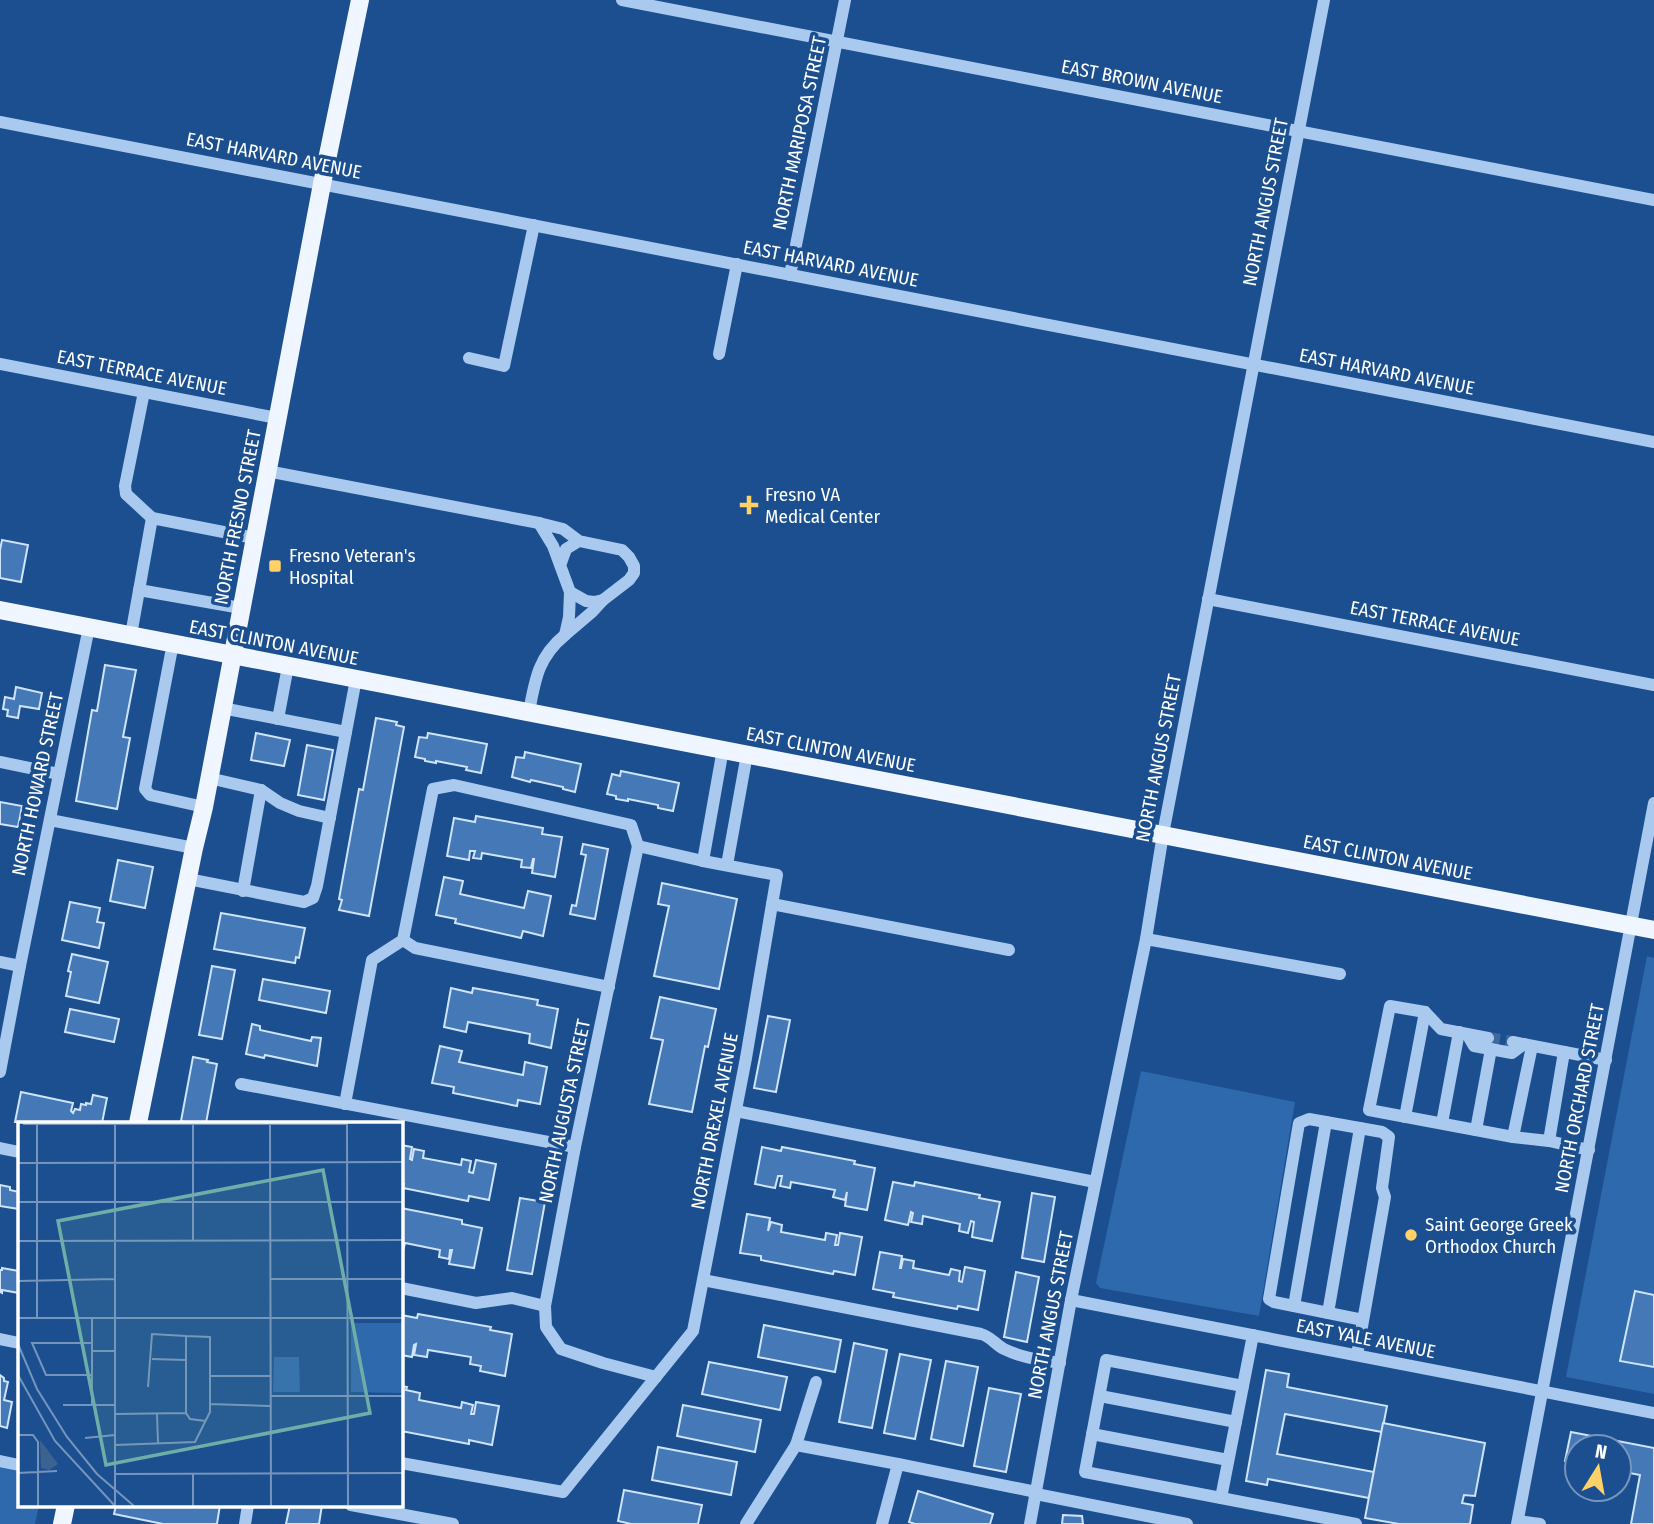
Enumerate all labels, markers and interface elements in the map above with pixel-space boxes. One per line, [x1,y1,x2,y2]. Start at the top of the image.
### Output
street label: NORTH MARIPOSA STREET [768,34,831,232]
street label: EAST BROWN AVENUE [1059,55,1225,108]
street label: NORTH ANGUS STREET [1238,116,1293,288]
street label: EAST HARVARD AVENUE [184,127,364,184]
street label: EAST HARVARD AVENUE [741,235,921,292]
street label: EAST HARVARD AVENUE [1297,343,1477,400]
street label: EAST TERRACE AVENUE [55,345,229,400]
street label: NORTH FRESNO STREET [209,427,266,607]
place label: Fresno VA Medical Center [765,483,880,528]
marker: Fresno VA Medical Center [739,495,759,515]
place label: Fresno Veteran's Hospital [289,544,416,589]
marker: Fresno Veteran's Hospital [267,558,283,574]
street label: EAST TERRACE AVENUE [1348,596,1522,651]
street label: EAST CLINTON AVENUE [187,615,360,670]
street label: NORTH ANGUS STREET [1131,672,1186,844]
street label: NORTH HOWARD STREET [7,690,68,878]
street label: EAST CLINTON AVENUE [744,722,917,777]
street label: EAST CLINTON AVENUE [1301,830,1474,885]
street label: NORTH ORCHARD STREET [1550,1001,1609,1195]
street label: NORTH AUGUSTA STREET [534,1017,595,1205]
street label: NORTH DREXEL AVENUE [686,1031,743,1211]
inset map [18,1122,402,1506]
place label: Saint George Greek Orthodox Church [1425,1213,1573,1258]
marker: Saint George Greek Orthodox Church [1403,1227,1419,1243]
street label: NORTH ANGUS STREET [1023,1229,1078,1401]
street label: EAST YALE AVENUE [1294,1314,1438,1363]
north arrow [1563,1433,1633,1503]
text: N [1593,1439,1609,1464]

